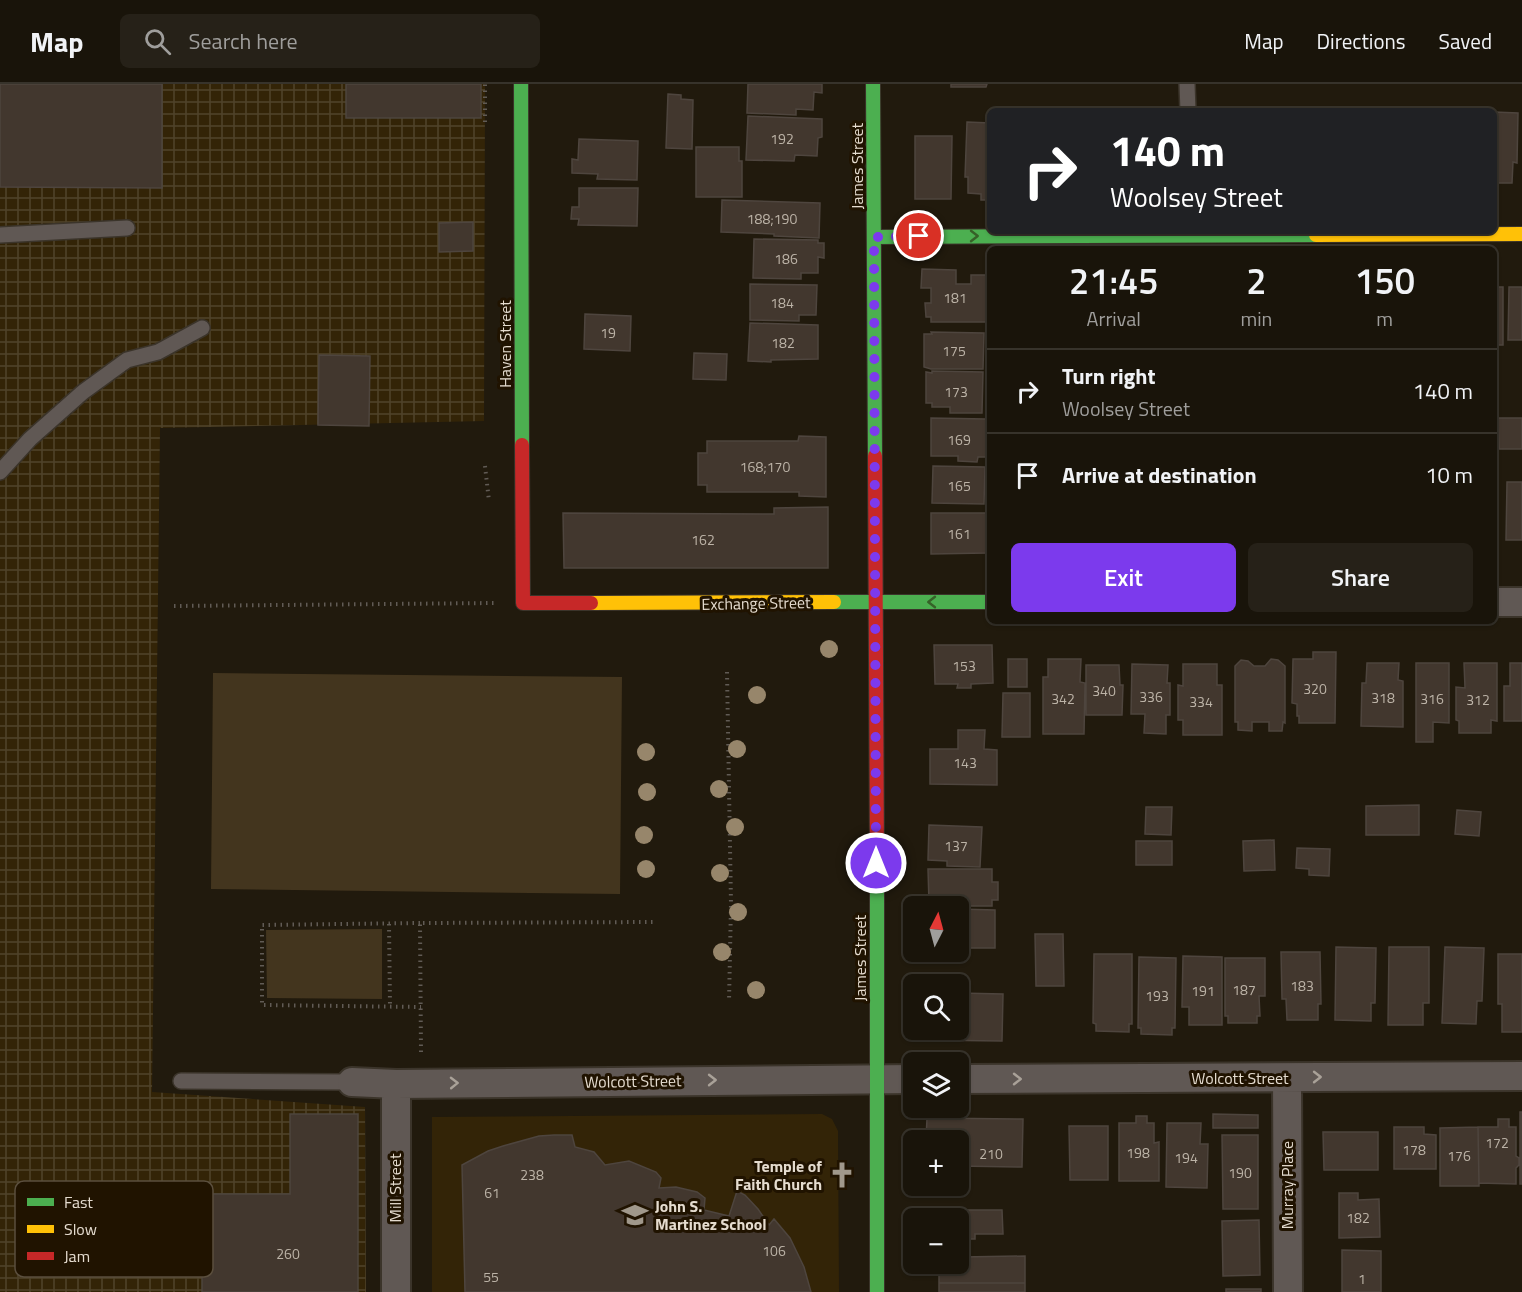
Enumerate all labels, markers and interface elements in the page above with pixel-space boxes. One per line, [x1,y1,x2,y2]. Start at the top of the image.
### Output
search box [120,14,540,68]
text: Map [30,20,84,63]
text: Search here [189,24,298,58]
icon: search [141,25,174,58]
text: Map [1244,25,1284,57]
text: Directions [1317,25,1406,57]
text: Saved [1439,25,1492,57]
text: 140 m [1110,118,1225,182]
street label: James Street [845,122,869,209]
house number: 192 [770,128,794,149]
icon: right [1011,132,1089,210]
text: Woolsey Street [1110,176,1283,217]
house number: 188;190 [747,208,797,229]
pin [893,210,944,261]
icon: arrive [902,219,935,252]
one-way arrow [970,230,979,242]
house number: 186 [774,248,798,269]
text: 21:45 [1069,253,1158,308]
text: 2 [1246,253,1266,308]
text: 150 [1354,253,1415,308]
house number: 181 [943,287,967,308]
house number: 184 [770,292,794,313]
street label: Haven Street [493,300,517,388]
text: Arrival [1087,303,1141,334]
text: min [1240,303,1272,334]
text: m [1376,303,1393,334]
house number: 19 [600,322,616,343]
house number: 182 [771,332,795,353]
house number: 175 [942,340,966,361]
text: Turn right [1062,359,1156,393]
text: 140 m [1413,374,1473,408]
icon: right [1011,375,1044,408]
house number: 173 [944,381,968,402]
text: Woolsey Street [1062,393,1190,424]
house number: 169 [947,429,971,450]
house number: 168;170 [740,456,790,477]
text: Arrive at destination [1062,458,1257,492]
text: 10 m [1425,458,1473,492]
icon: arrive [1011,459,1044,492]
house number: 165 [947,475,971,496]
house number: 161 [947,523,971,544]
house number: 162 [691,529,715,550]
button: Exit [1011,543,1236,612]
button: Share [1248,543,1473,612]
street label: Exchange Street [701,590,811,616]
one-way arrow [928,596,937,608]
house number: 153 [952,655,976,676]
house number: 320 [1303,678,1327,699]
house number: 340 [1092,680,1116,701]
house number: 336 [1139,686,1163,707]
house number: 318 [1371,687,1395,708]
house number: 342 [1051,688,1075,709]
house number: 316 [1420,688,1444,709]
house number: 312 [1466,689,1490,710]
house number: 334 [1189,691,1213,712]
house number: 143 [953,752,977,773]
position arrow [844,831,908,895]
house number: 137 [944,835,968,856]
north arrow [903,896,969,962]
map controls [903,896,969,1274]
street label: James Street [848,914,872,1001]
button: search [903,974,969,1040]
house number: 183 [1290,975,1314,996]
house number: 187 [1232,979,1256,1000]
house number: 191 [1191,980,1215,1001]
house number: 193 [1145,985,1169,1006]
button: layers [903,1052,969,1118]
street label: Wolcott Street [1191,1066,1289,1090]
street label: Wolcott Street [584,1068,682,1094]
one-way arrow [1312,1071,1321,1084]
one-way arrow [1012,1073,1021,1085]
one-way arrow [708,1074,717,1086]
one-way arrow [450,1077,459,1089]
button: + [903,1130,969,1196]
house number: 172 [1485,1132,1509,1153]
house number: 178 [1402,1139,1426,1160]
street label: Murray Place [1275,1141,1299,1229]
house number: 198 [1126,1142,1150,1163]
house number: 210 [979,1143,1003,1164]
house number: 176 [1447,1145,1471,1166]
house number: 194 [1174,1147,1198,1168]
street label: Mill Street [383,1153,407,1223]
place label: Temple of Faith Church [735,1154,822,1196]
church icon: Temple of Faith Church [827,1160,857,1190]
house number: 190 [1228,1162,1252,1183]
house number: 238 [520,1164,544,1185]
legend [15,1181,213,1277]
house number: 61 [484,1182,500,1203]
text: Fast [64,1190,93,1214]
place label: John S. Martinez School [655,1194,767,1236]
school or university icon: John S. Martinez School [620,1200,650,1230]
house number: 182 [1346,1207,1370,1228]
button: − [903,1208,969,1274]
text: Slow [64,1217,97,1241]
house number: 106 [762,1240,786,1261]
house number: 260 [276,1243,300,1264]
text: Jam [64,1244,90,1268]
house number: 55 [483,1266,499,1287]
house number: 1 [1358,1268,1366,1289]

